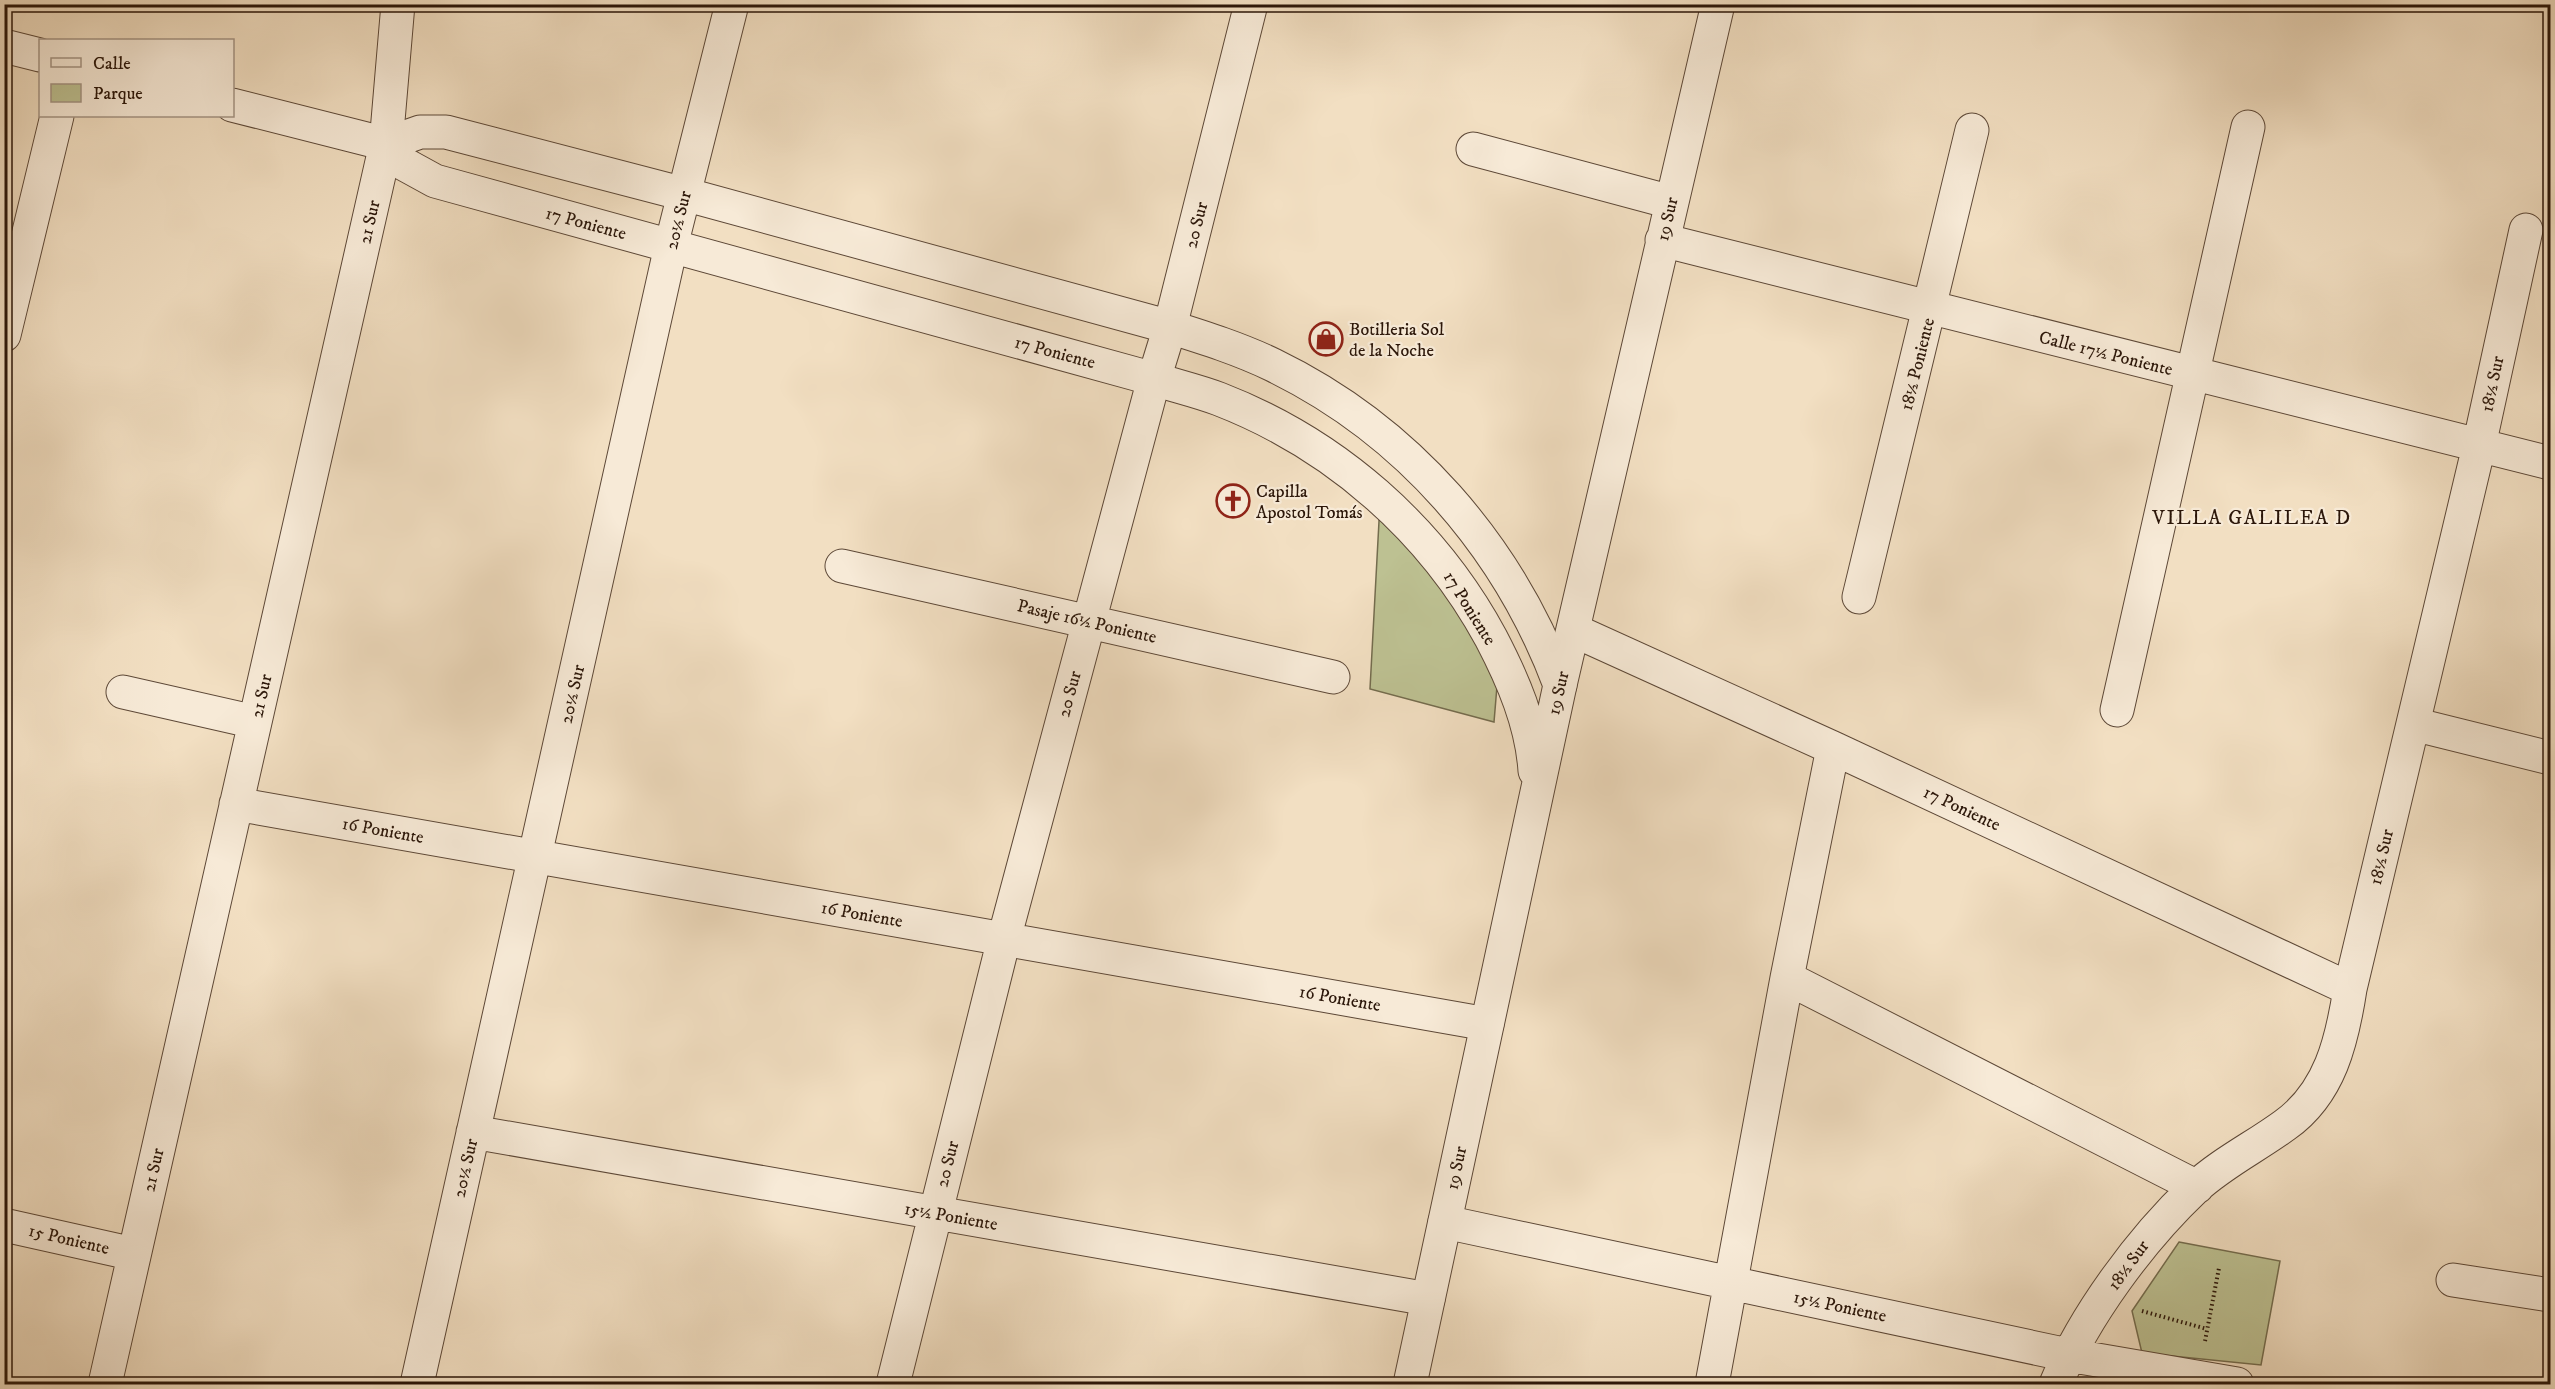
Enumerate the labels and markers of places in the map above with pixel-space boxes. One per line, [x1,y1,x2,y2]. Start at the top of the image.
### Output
place label: Botilleria Sol de la Noche [1349,319,1445,362]
shop icon: Botilleria Sol de la Noche [1308,321,1344,357]
place label: Capilla Apostol Tomás [1256,481,1363,524]
church icon: Capilla Apostol Tomás [1215,483,1251,519]

